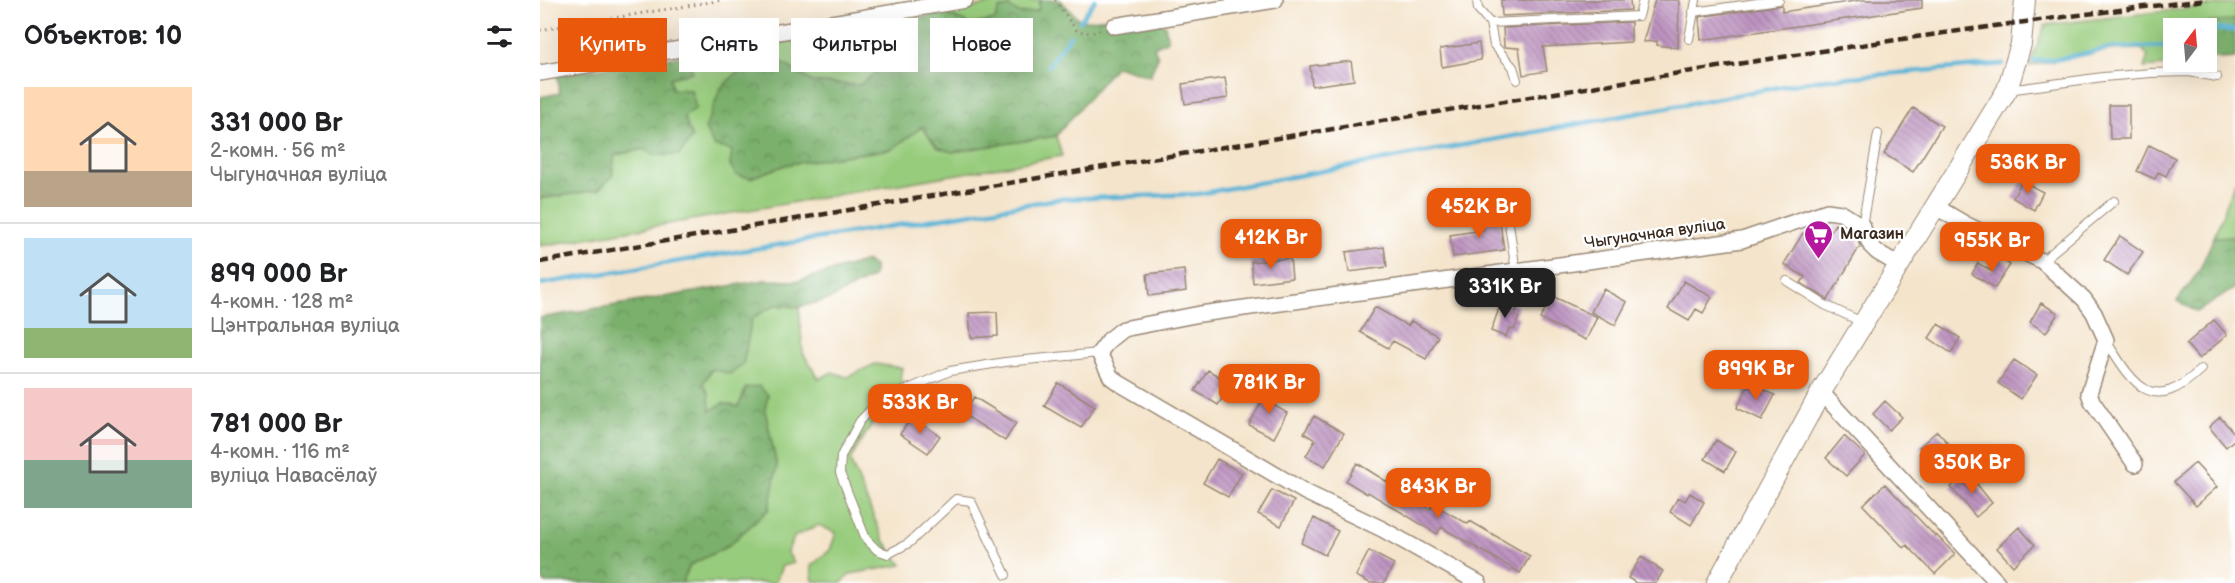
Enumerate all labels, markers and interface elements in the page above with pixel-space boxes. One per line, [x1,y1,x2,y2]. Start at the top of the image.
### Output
chip: Купить [558,18,667,72]
chip: Снять [679,18,779,72]
chip: Фильтры [791,18,918,72]
chip: Новое [930,18,1033,72]
north arrow [2163,18,2217,72]
map controls [2163,18,2217,72]
icon: filters [483,20,516,53]
text: Объектов: 10 [24,21,182,52]
text: 331 000 Br [210,108,343,139]
icon: home [72,111,144,183]
text: 2-комн. · 56 m² [210,139,346,163]
pin: 536K Br [1973,144,2083,195]
text: 536K Br [1990,151,2066,175]
text: Чыгуначная вуліца [210,163,387,187]
pin: 452K Br [1424,188,1534,239]
text: 452K Br [1441,195,1517,219]
street label: Чыгуначная вуліца [1583,215,1727,253]
supermarket icon: Магазин [1803,218,1835,260]
pin: 412K Br [1216,219,1326,270]
pin: 955K Br [1937,222,2047,273]
place label: Магазин [1840,225,1904,244]
text: 412K Br [1235,226,1307,250]
text: 955K Br [1954,229,2030,253]
text: 899 000 Br [210,259,347,290]
icon: home [72,262,144,334]
pin: 331K Br [1450,268,1560,319]
text: 331K Br [1469,275,1541,299]
text: 4-комн. · 128 m² [210,290,353,314]
text: Цэнтральная вуліца [210,314,400,338]
pin: 899K Br [1701,350,1811,401]
text: 899K Br [1718,357,1794,381]
pin: 781K Br [1214,364,1324,415]
text: 781K Br [1233,371,1305,395]
pin: 533K Br [865,384,975,435]
text: 533K Br [882,391,958,415]
text: 781 000 Br [210,409,342,440]
icon: home [72,412,144,484]
text: 4-комн. · 116 m² [210,440,350,464]
pin: 350K Br [1917,444,2027,495]
text: 350K Br [1934,451,2010,475]
text: вуліца Навасёлаў [210,464,377,488]
pin: 843K Br [1383,468,1493,519]
text: 843K Br [1400,475,1476,499]

